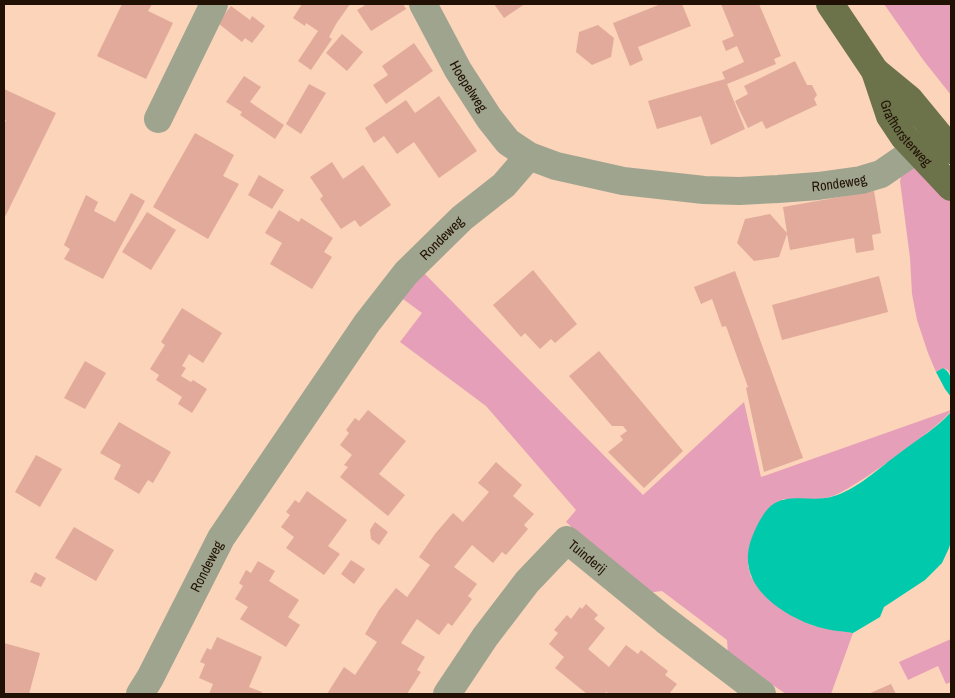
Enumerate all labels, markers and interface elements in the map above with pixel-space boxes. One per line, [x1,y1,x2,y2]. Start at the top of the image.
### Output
street label: Hoepelweg [446,57,492,116]
street label: Grafhorsterweg [876,97,936,171]
street label: Rondeweg [811,170,869,195]
street label: Rondeweg [416,212,468,264]
street label: Tuinderij [564,536,610,578]
street label: Rondeweg [186,537,227,595]

